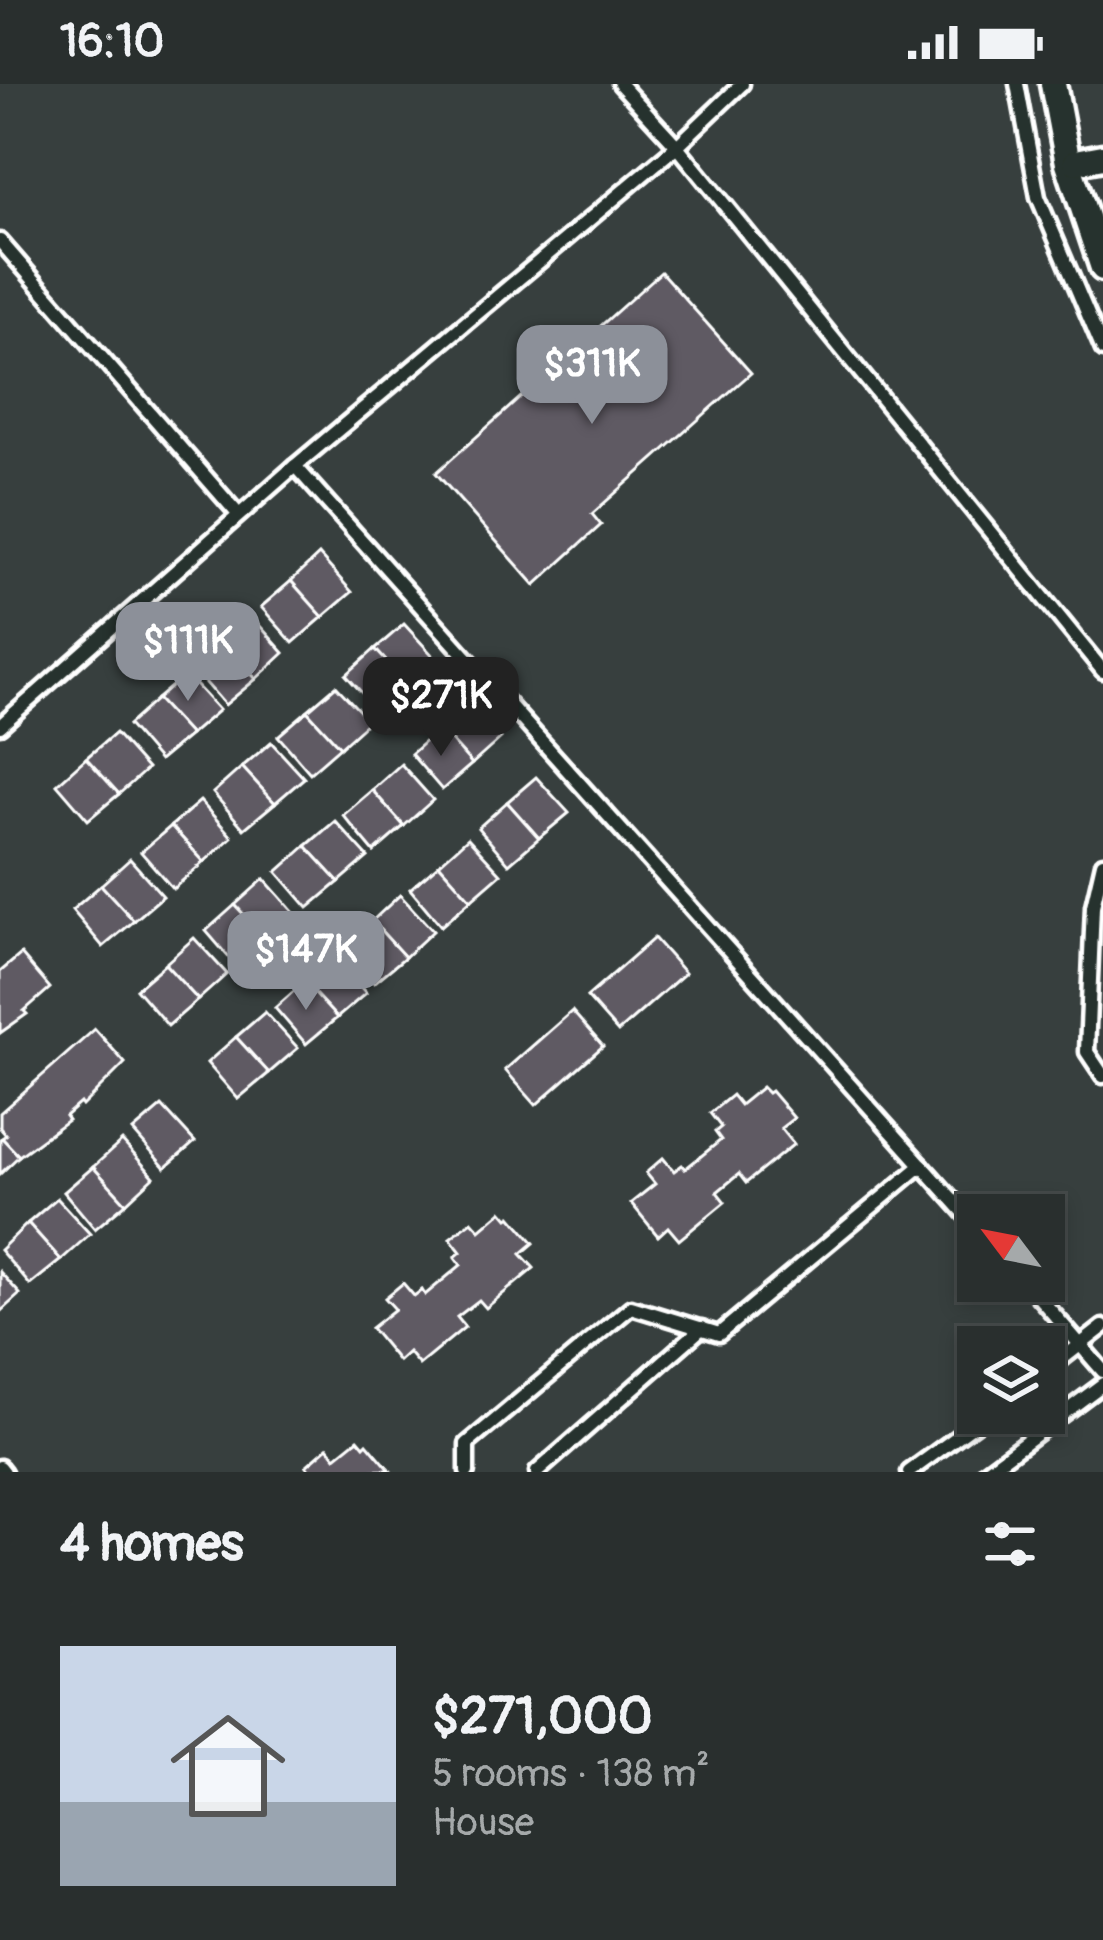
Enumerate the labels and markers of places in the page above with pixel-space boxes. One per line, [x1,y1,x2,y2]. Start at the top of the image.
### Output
pin: $311K [508,325,676,427]
pin: $111K [104,602,272,704]
pin: $271K [357,657,525,759]
pin: $147K [222,911,390,1013]

